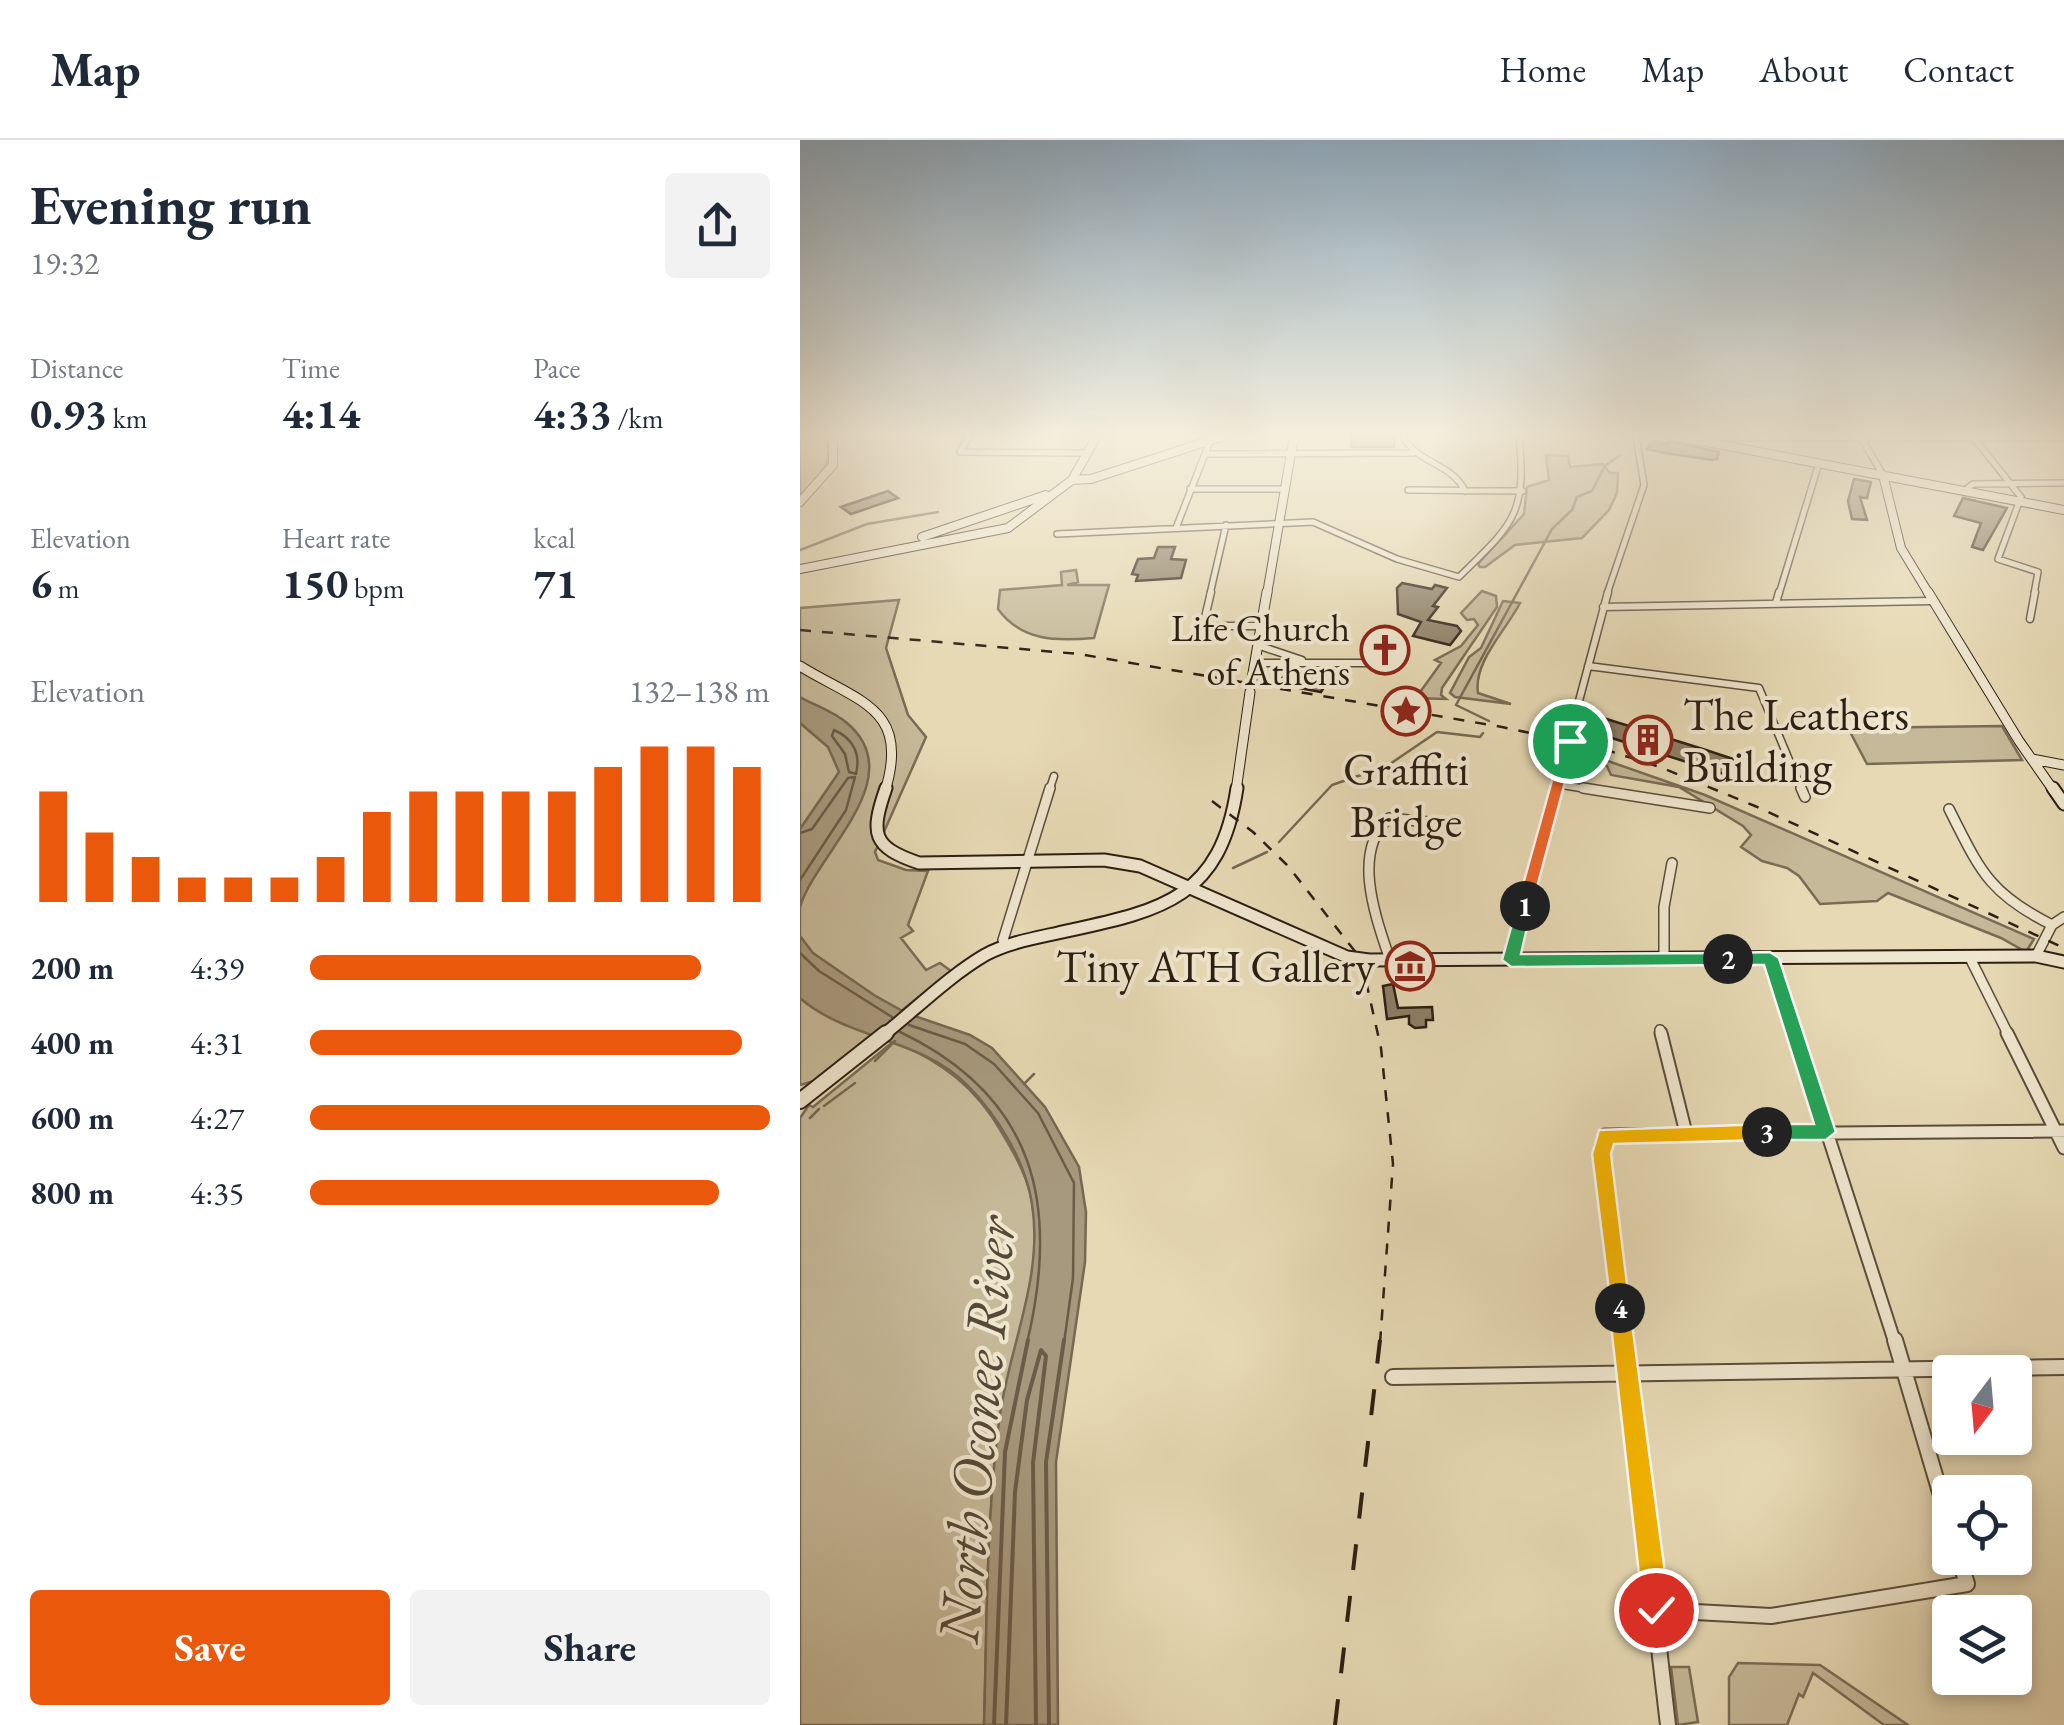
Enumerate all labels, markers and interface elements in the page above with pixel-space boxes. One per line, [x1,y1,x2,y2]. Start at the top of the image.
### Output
text: Map [50,38,141,100]
text: Home [1500,47,1586,92]
text: Map [1641,47,1704,92]
text: About [1759,47,1848,92]
text: Contact [1903,47,2014,92]
text: Evening run [30,169,312,240]
button: share [665,173,770,278]
text: 19:32 [30,242,99,284]
text: Distance [30,350,124,386]
text: Time [282,350,340,386]
text: Pace [533,350,580,386]
text: 0.93 [30,386,107,441]
text: 4:14 [282,386,360,441]
text: 4:33 [533,386,612,441]
text: km [107,400,148,436]
text: /km [612,400,664,436]
text: Elevation [30,520,131,556]
text: Heart rate [282,520,390,556]
text: kcal [533,520,575,556]
text: 6 [30,556,52,611]
text: 150 [282,556,348,611]
text: 71 [533,556,578,611]
text: m [52,570,80,606]
text: bpm [348,570,405,606]
place label: Life Church of Athens [1171,603,1350,696]
church icon: Life Church of Athens [1359,624,1411,676]
text: Elevation [30,670,145,712]
text: 132–138 m [629,670,770,712]
place icon: Graffiti Bridge [1380,685,1432,737]
place label: The Leathers Building [1683,685,1909,795]
pin [1528,699,1613,784]
icon: arrive [1543,714,1598,769]
building icon: The Leathers Building [1622,714,1674,766]
place label: Graffiti Bridge [1343,740,1469,850]
pin: 1 [1500,881,1550,931]
text: 1 [1518,888,1532,924]
pin: 2 [1703,934,1753,984]
place label: Tiny ATH Gallery [1056,937,1375,995]
museum icon: Tiny ATH Gallery [1384,940,1436,992]
text: 2 [1721,941,1735,977]
text: 200 m [30,947,114,989]
text: 4:39 [190,947,244,989]
text: 400 m [30,1022,114,1064]
text: 4:31 [190,1022,244,1064]
text: 600 m [30,1097,114,1139]
text: 4:27 [190,1097,244,1139]
pin: 3 [1742,1107,1792,1157]
text: 3 [1760,1114,1774,1150]
text: 800 m [30,1172,114,1214]
text: 4:35 [190,1172,244,1214]
water label: North Oconee River [919,1210,1032,1647]
pin: 4 [1595,1283,1645,1333]
text: 4 [1613,1290,1627,1326]
north arrow [1932,1355,2032,1455]
map controls [1932,1355,2032,1695]
button: locate [1932,1475,2032,1575]
pin [1614,1568,1699,1653]
icon: check [1629,1583,1684,1638]
button: Save [30,1590,390,1705]
button: Share [410,1590,770,1705]
button: layers [1932,1595,2032,1695]

